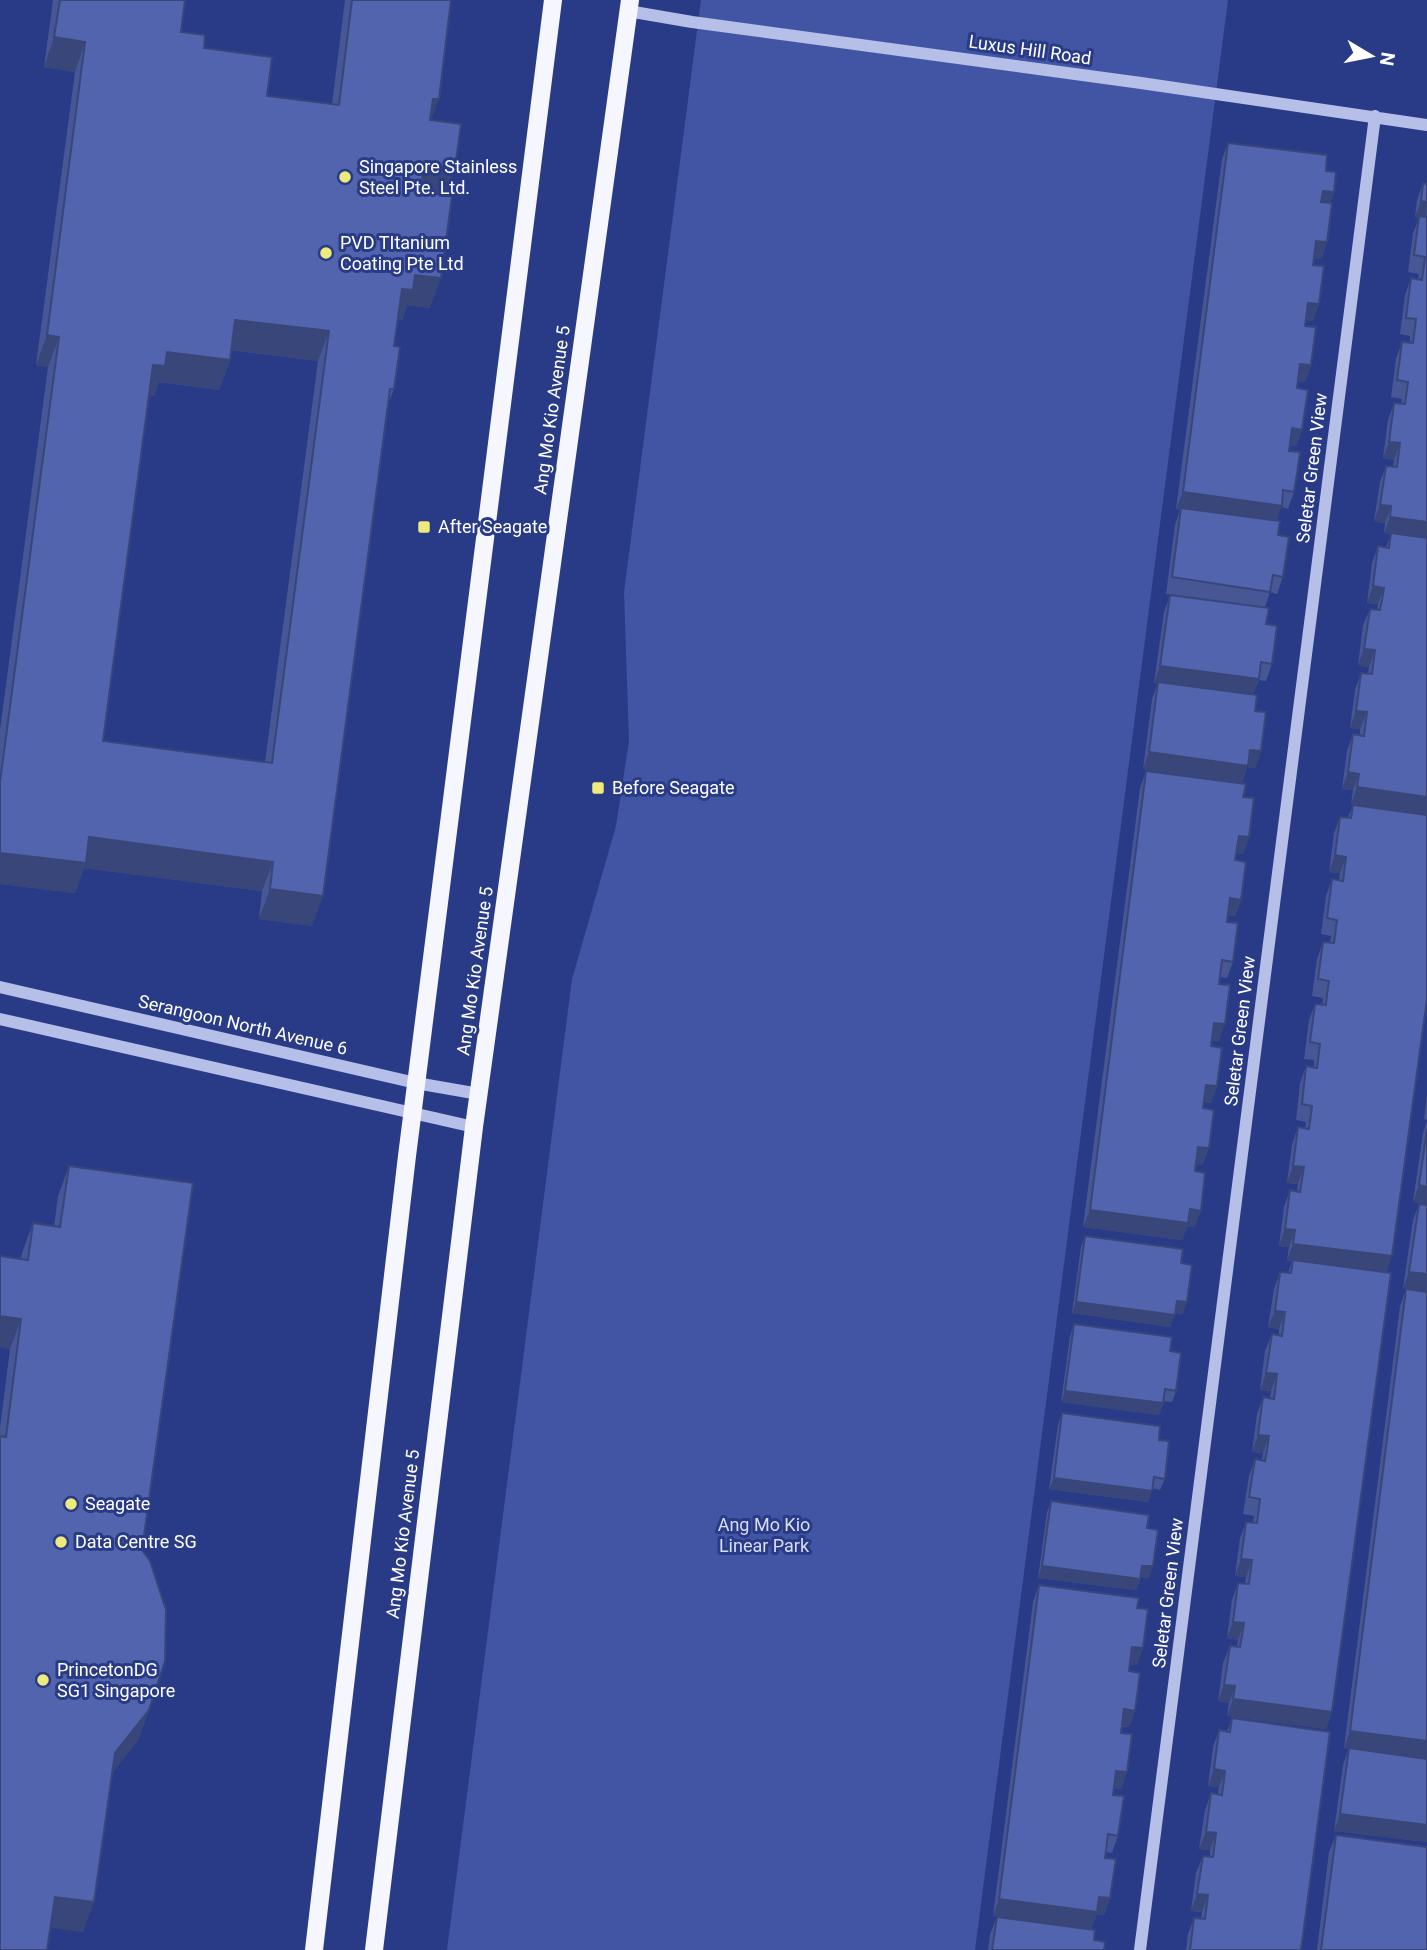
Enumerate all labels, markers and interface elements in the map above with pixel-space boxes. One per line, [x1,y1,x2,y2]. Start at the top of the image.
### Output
north arrow [1336,21,1406,91]
street label: Luxus Hill Road [967,31,1093,69]
text: N [1375,50,1400,67]
place label: Singapore Stainless Steel Pte. Ltd. [359,156,517,198]
marker: Singapore Stainless Steel Pte. Ltd. [337,169,353,185]
place label: PVD TItanium Coating Pte Ltd [340,232,464,274]
marker: PVD TItanium Coating Pte Ltd [318,245,334,261]
street label: Ang Mo Kio Avenue 5 [529,324,574,496]
street label: Seletar Green View [1292,391,1331,544]
place label: After Seagate [438,516,547,537]
marker: After Seagate [416,519,432,535]
place label: Before Seagate [612,777,735,798]
marker: Before Seagate [590,780,606,796]
street label: Ang Mo Kio Avenue 5 [452,885,497,1057]
street label: Seletar Green View [1220,954,1259,1107]
street label: Serangoon North Avenue 6 [136,990,350,1059]
street label: Ang Mo Kio Avenue 5 [382,1448,423,1620]
place label: Seagate [85,1493,150,1514]
marker: Seagate [63,1496,79,1512]
park label: Ang Mo Kio Linear Park [718,1514,810,1556]
street label: Seletar Green View [1148,1516,1187,1669]
place label: Data Centre SG [75,1531,197,1552]
marker: Data Centre SG [53,1534,69,1550]
place label: PrincetonDG SG1 Singapore [57,1659,175,1701]
marker: PrincetonDG SG1 Singapore [35,1672,51,1688]

